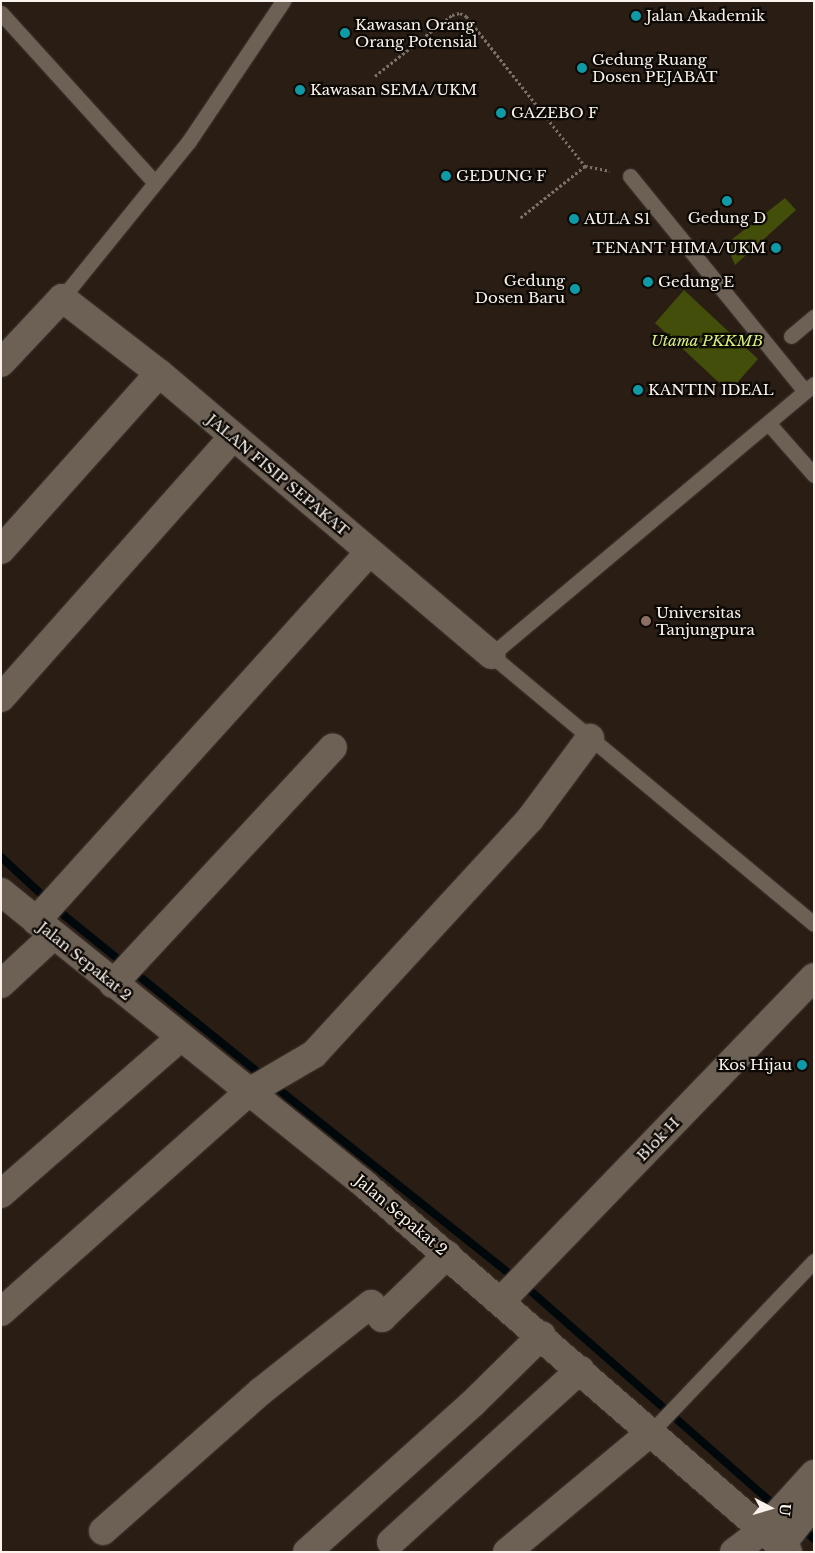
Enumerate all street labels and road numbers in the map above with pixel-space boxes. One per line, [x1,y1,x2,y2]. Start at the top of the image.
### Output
street label: JALAN FISIP SEPAKAT [203,410,353,540]
street label: Jalan Sepakat 2 [35,918,135,1004]
street label: Blok H [633,1113,683,1165]
street label: Jalan Sepakat 2 [351,1171,451,1259]

